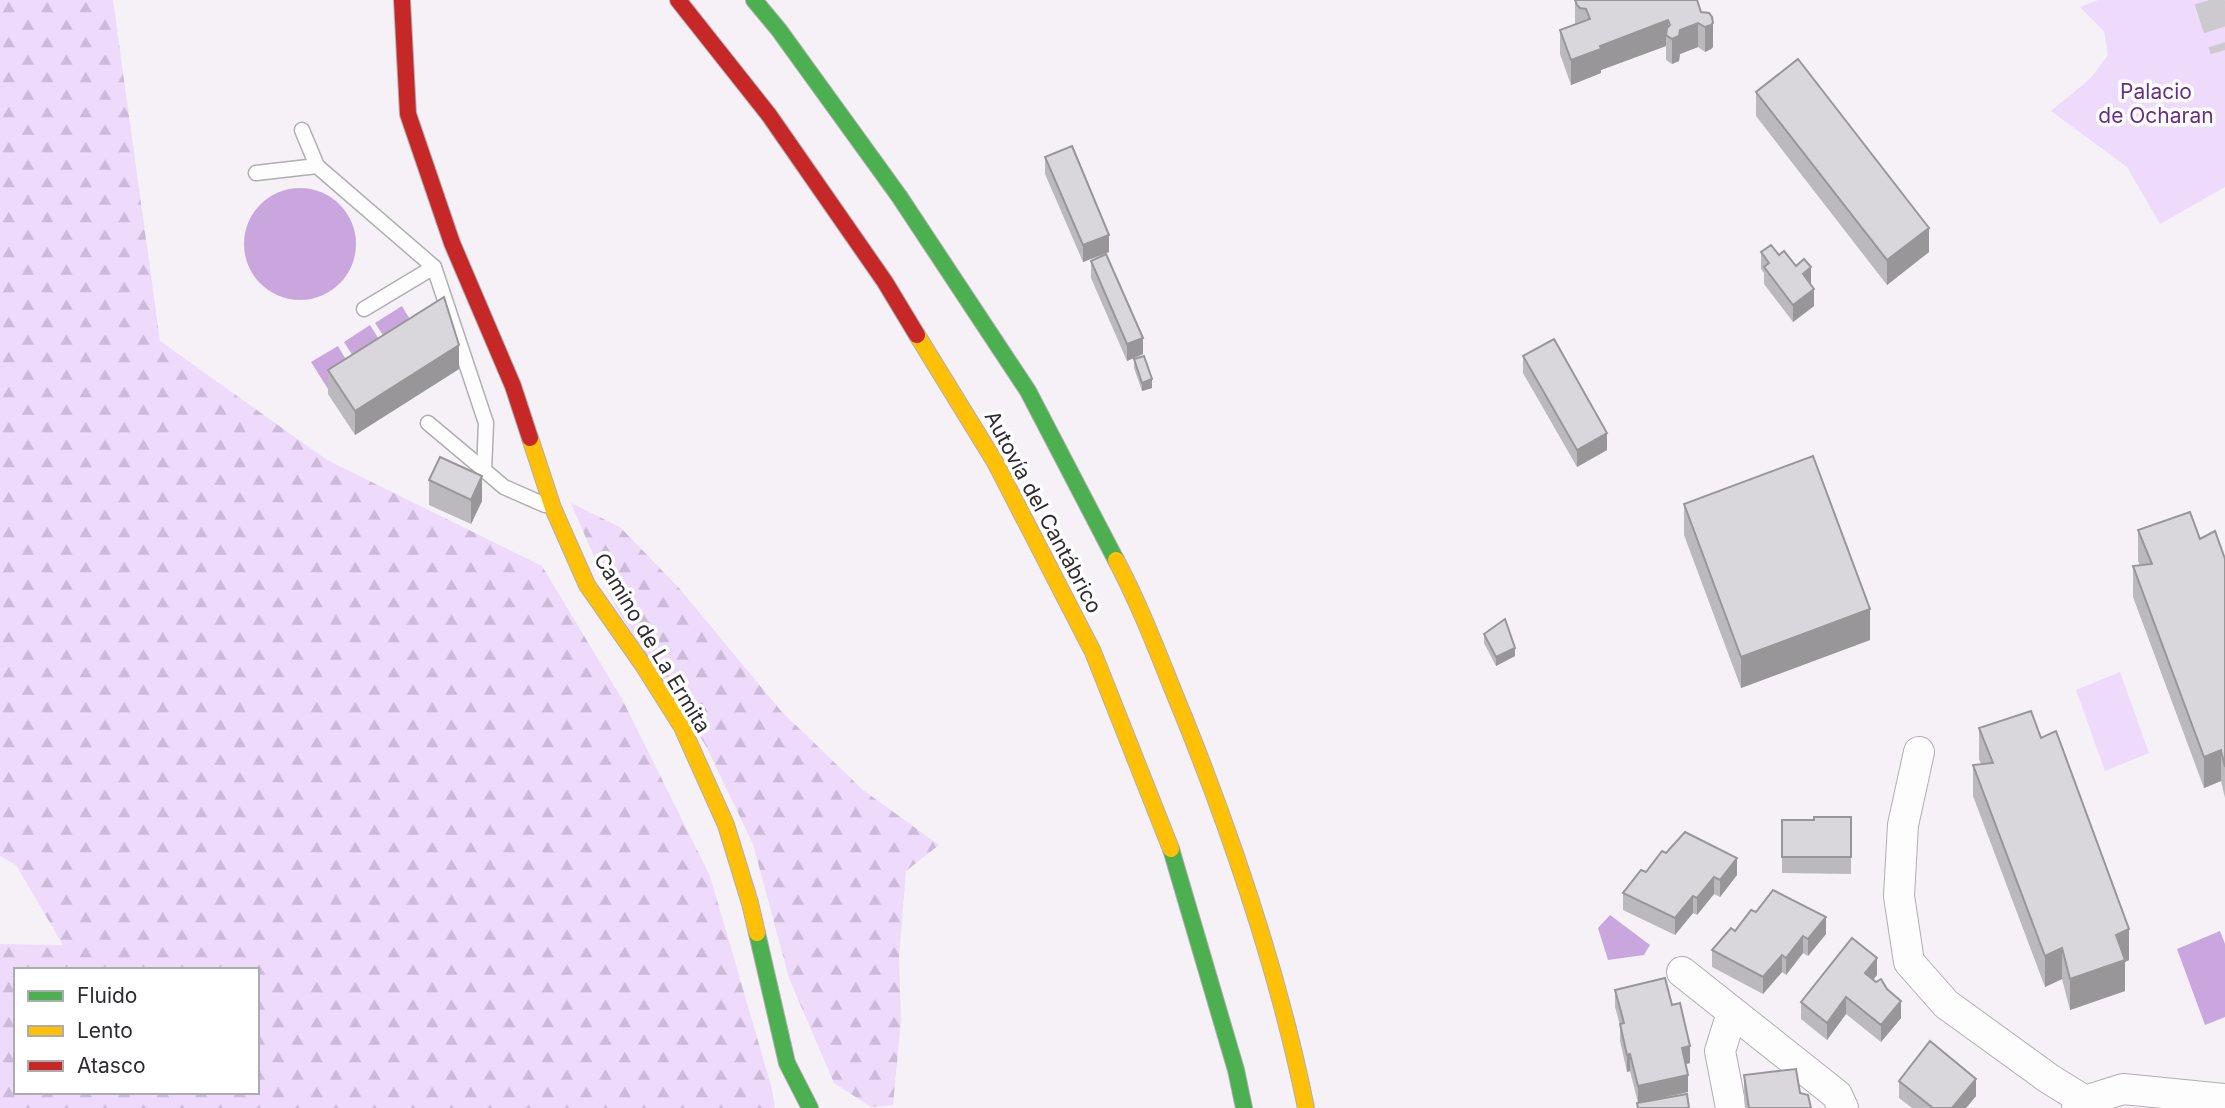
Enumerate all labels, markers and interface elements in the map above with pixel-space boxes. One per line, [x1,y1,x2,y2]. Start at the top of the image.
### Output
park label: Palacio de Ocharan [2098,79,2214,128]
street label: Autovía del Cantábrico [979,406,1107,617]
street label: Camino de La Ermita [589,548,716,737]
legend [14,968,259,1094]
text: Fluido [77,983,137,1008]
text: Lento [77,1018,133,1043]
text: Atasco [77,1053,146,1078]

